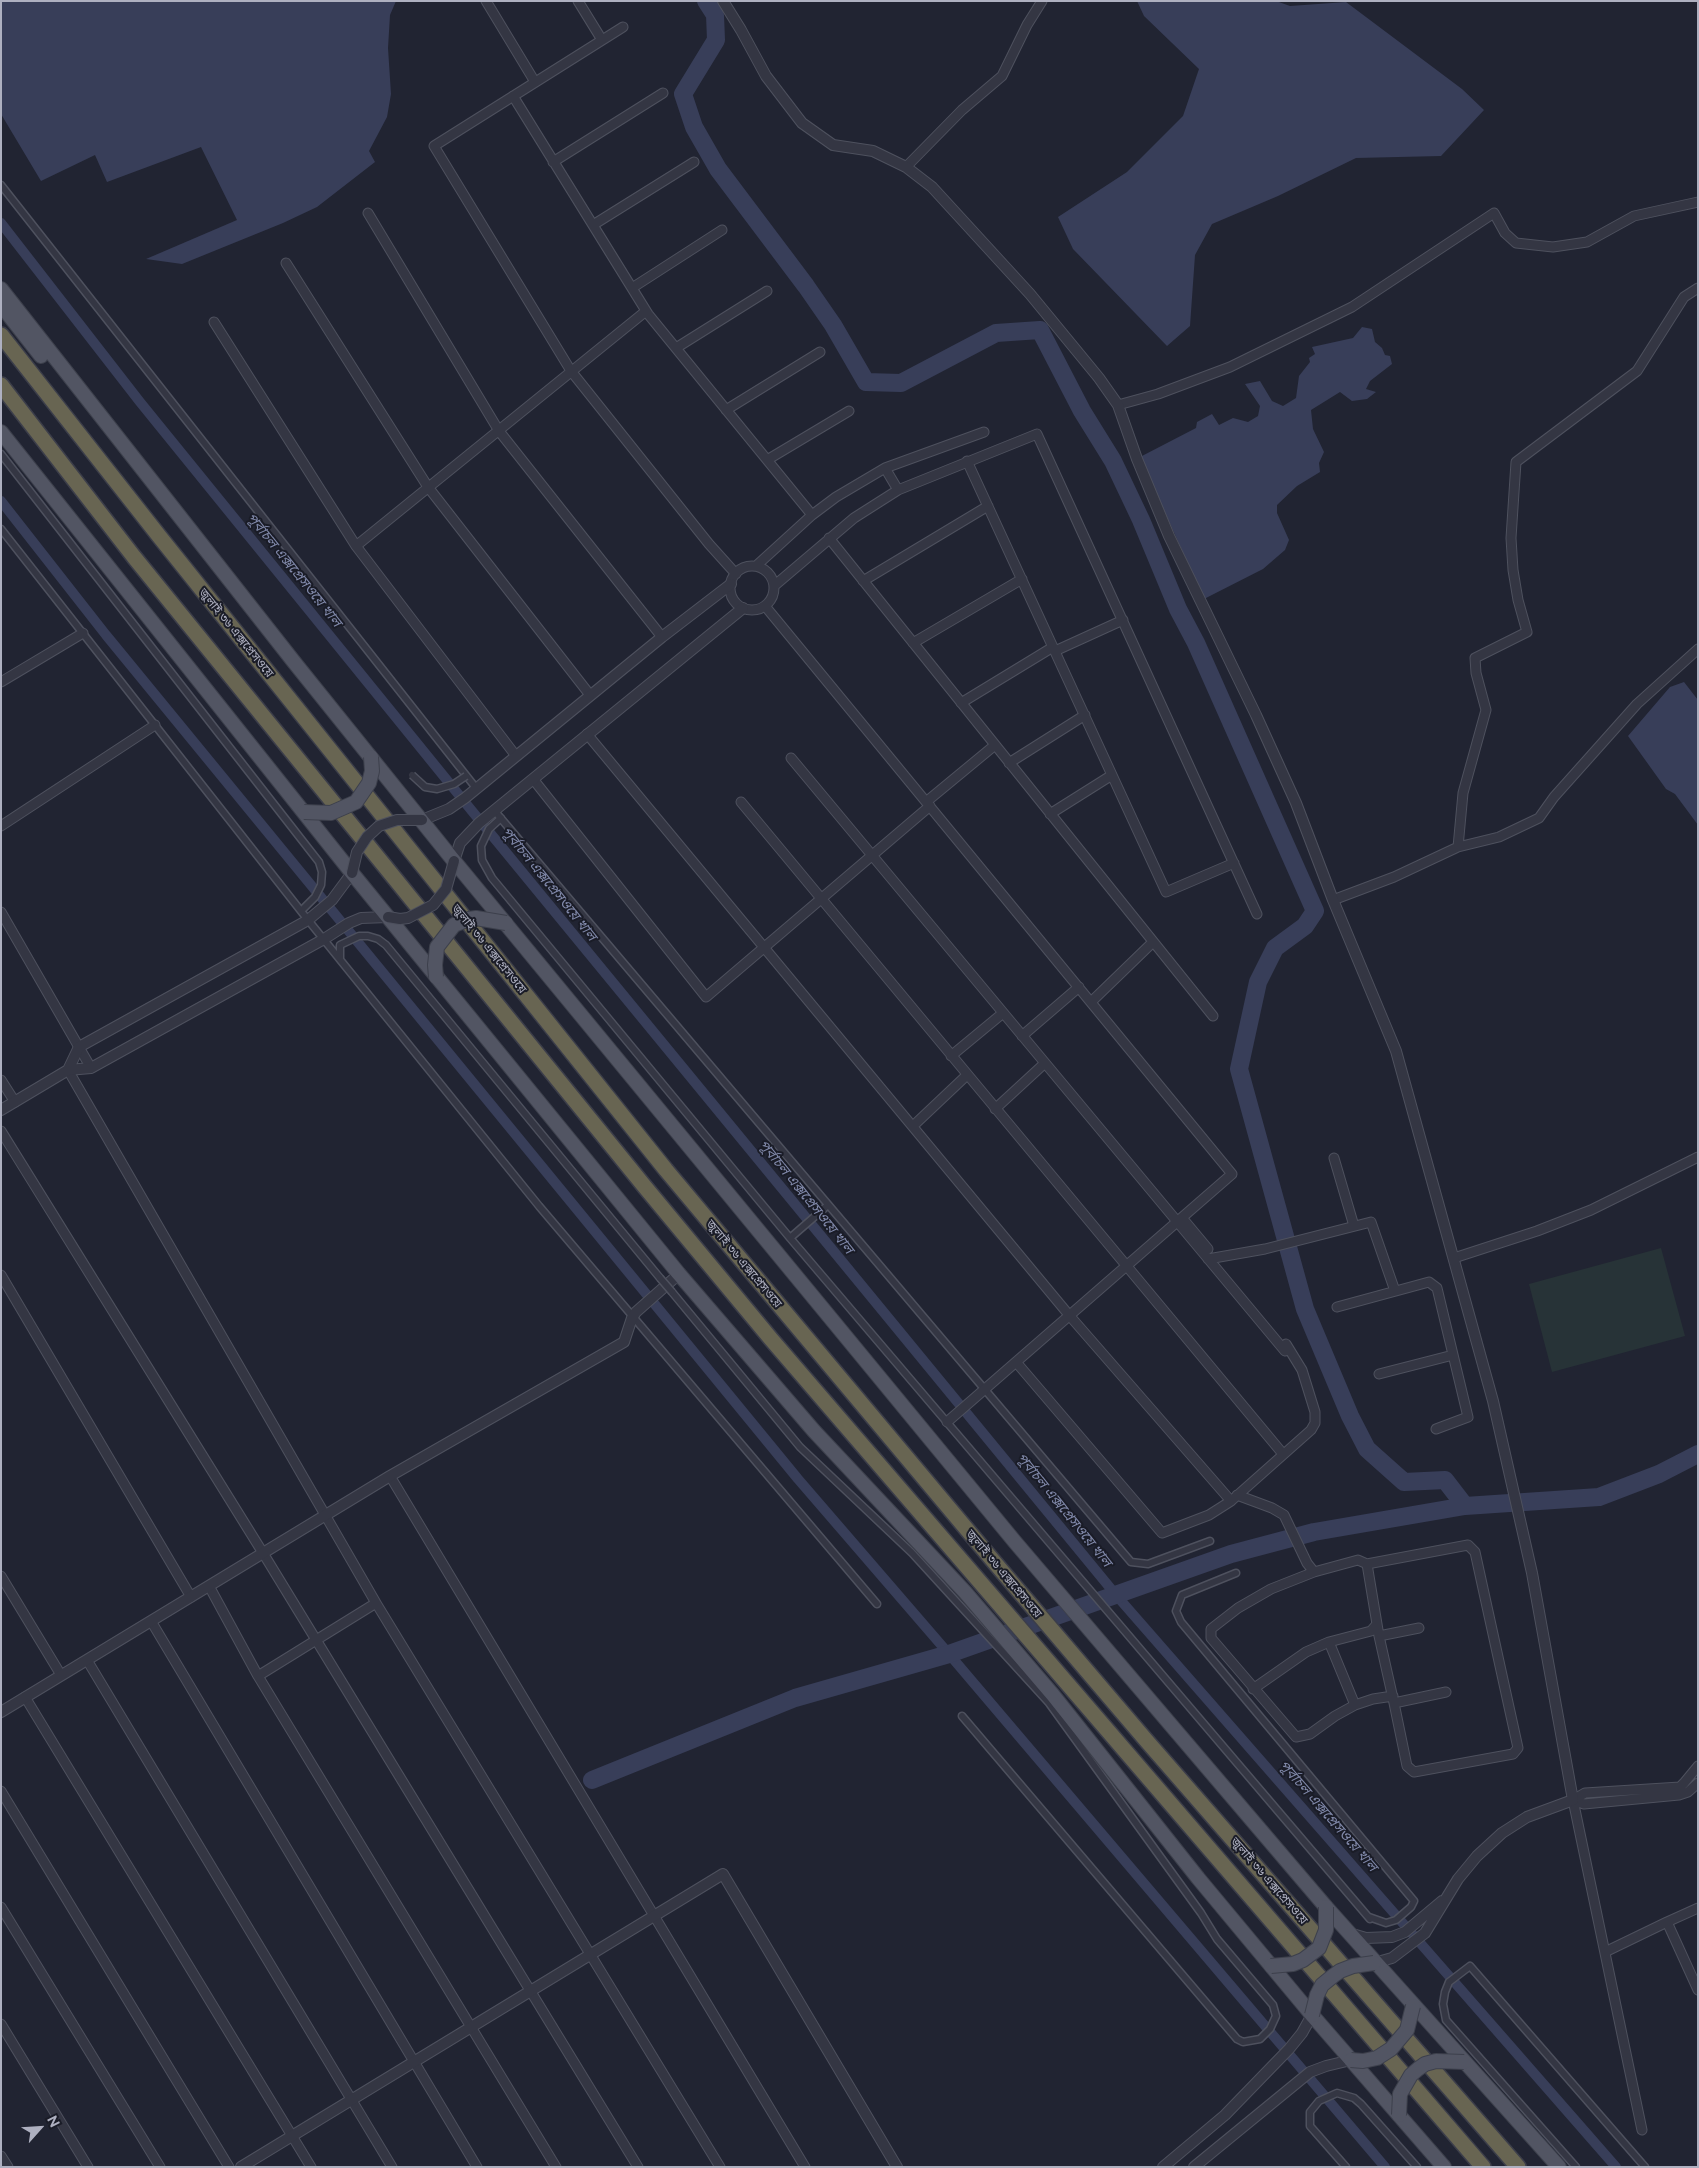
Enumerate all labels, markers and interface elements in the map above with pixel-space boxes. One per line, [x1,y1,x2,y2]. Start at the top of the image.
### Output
water label: পূর্বাচল এক্সপ্রেসওয়ে খাল [243,510,345,630]
street label: জুলাই ৩৬ এক্সপ্রেসওয়ে [196,586,276,680]
water label: পূর্বাচল এক্সপ্রেসওয়ে খাল [498,824,600,944]
street label: জুলাই ৩৬ এক্সপ্রেসওয়ে [449,902,529,996]
water label: পূর্বাচল এক্সপ্রেসওয়ে খাল [755,1137,857,1257]
street label: জুলাই ৩৬ এক্সপ্রেসওয়ে [703,1217,785,1311]
water label: পূর্বাচল এক্সপ্রেসওয়ে খাল [1013,1450,1115,1570]
street label: জুলাই ৩৬ এক্সপ্রেসওয়ে [963,1527,1045,1621]
water label: পূর্বাচল এক্সপ্রেসওয়ে খাল [1275,1757,1381,1875]
street label: জুলাই ৩৬ এক্সপ্রেসওয়ে [1227,1835,1311,1927]
north arrow [15,2103,65,2153]
text: N [44,2113,63,2130]

